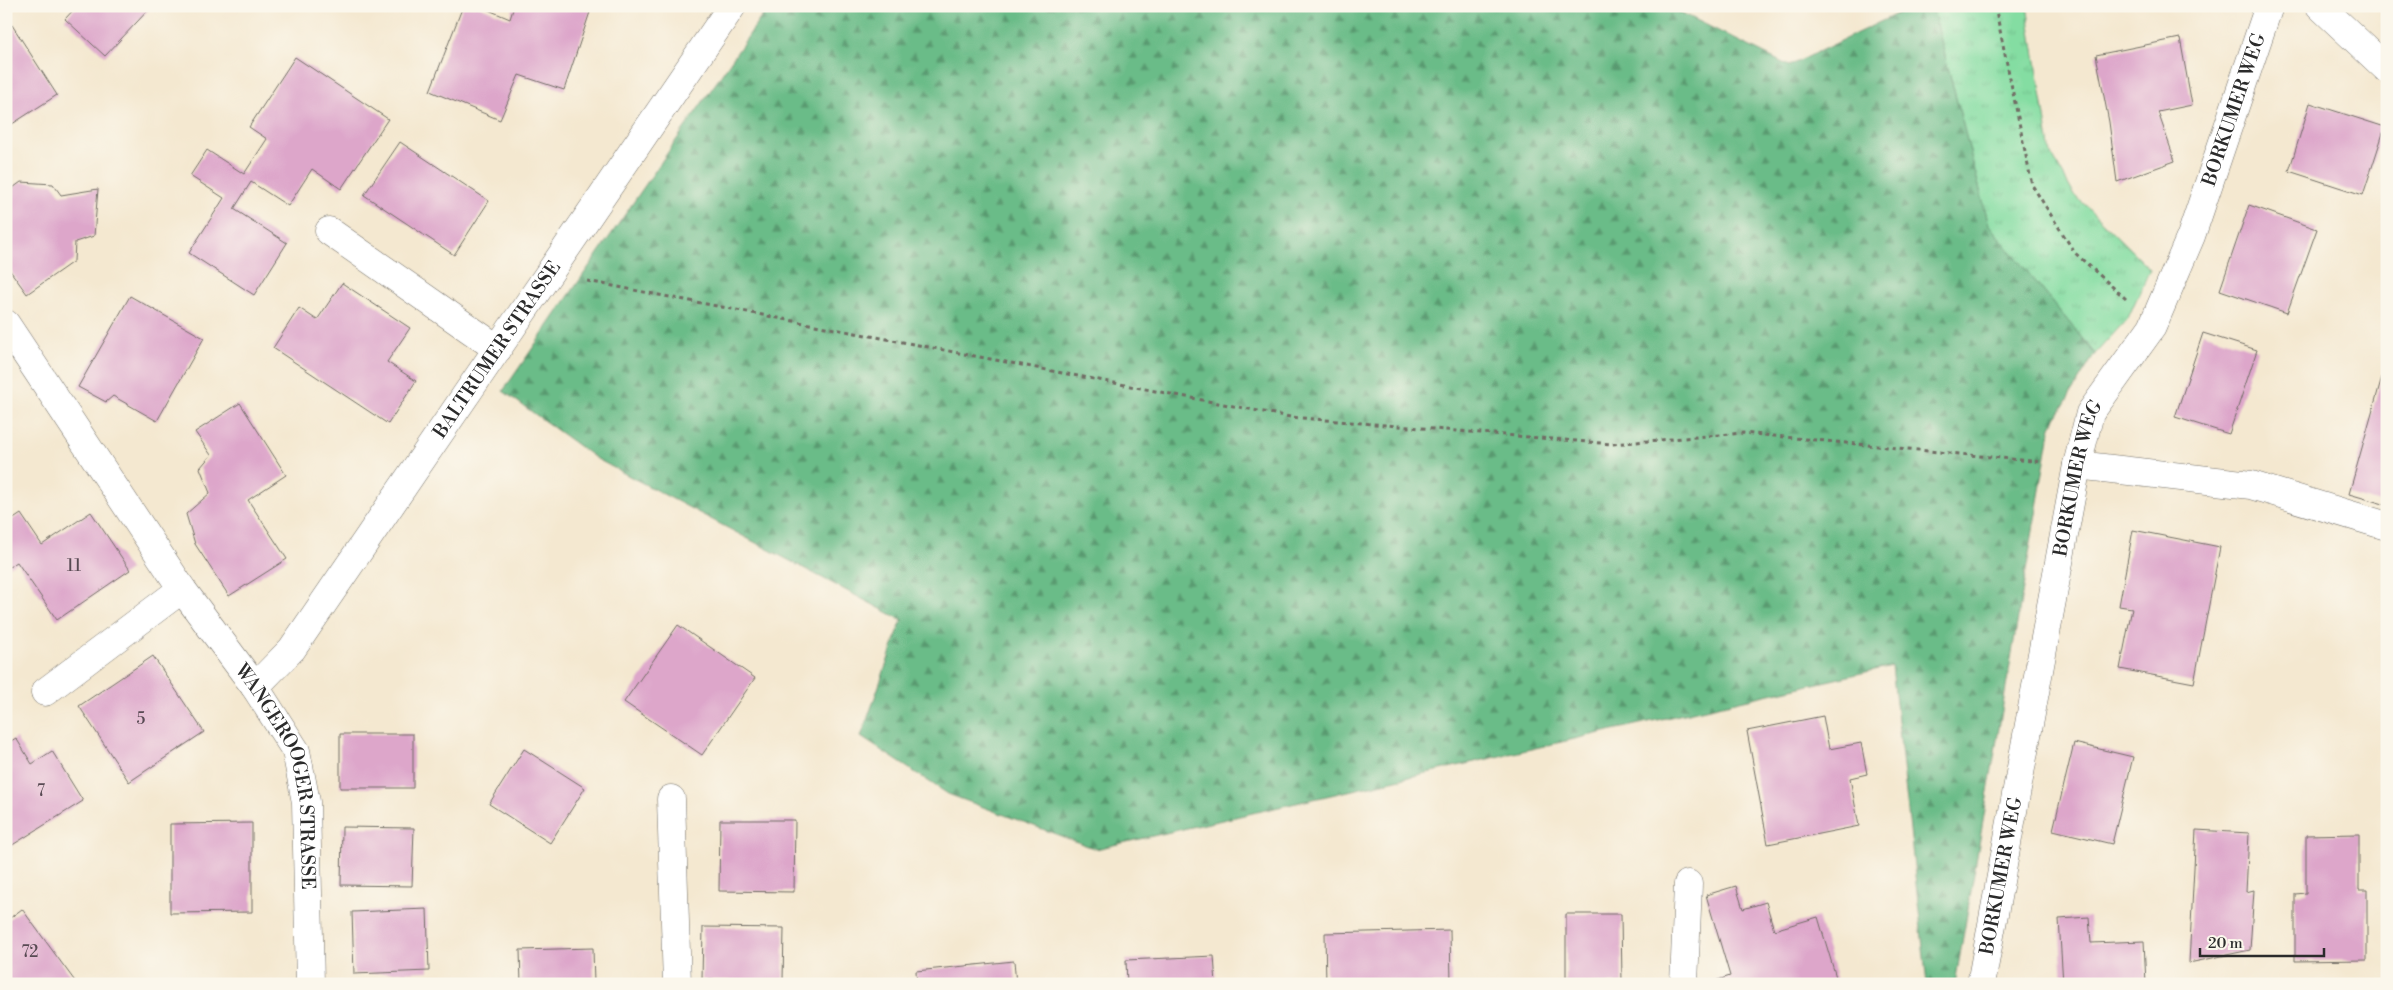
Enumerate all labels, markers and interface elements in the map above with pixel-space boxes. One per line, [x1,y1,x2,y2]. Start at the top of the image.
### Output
street label: BORKUMER WEG [2197,30,2271,190]
street label: BALTRUMER STRASSE [427,256,566,444]
street label: BORKUMER WEG [2048,395,2108,559]
house number: 11 [67,556,81,576]
street label: WANGEROOGER STRASSE [229,658,320,890]
house number: 5 [137,709,146,729]
house number: 7 [37,781,45,801]
street label: BORKUMER WEG [1974,795,2027,958]
scale bar [2200,925,2324,957]
text: 20 m [2208,934,2243,953]
house number: 72 [22,942,39,962]

